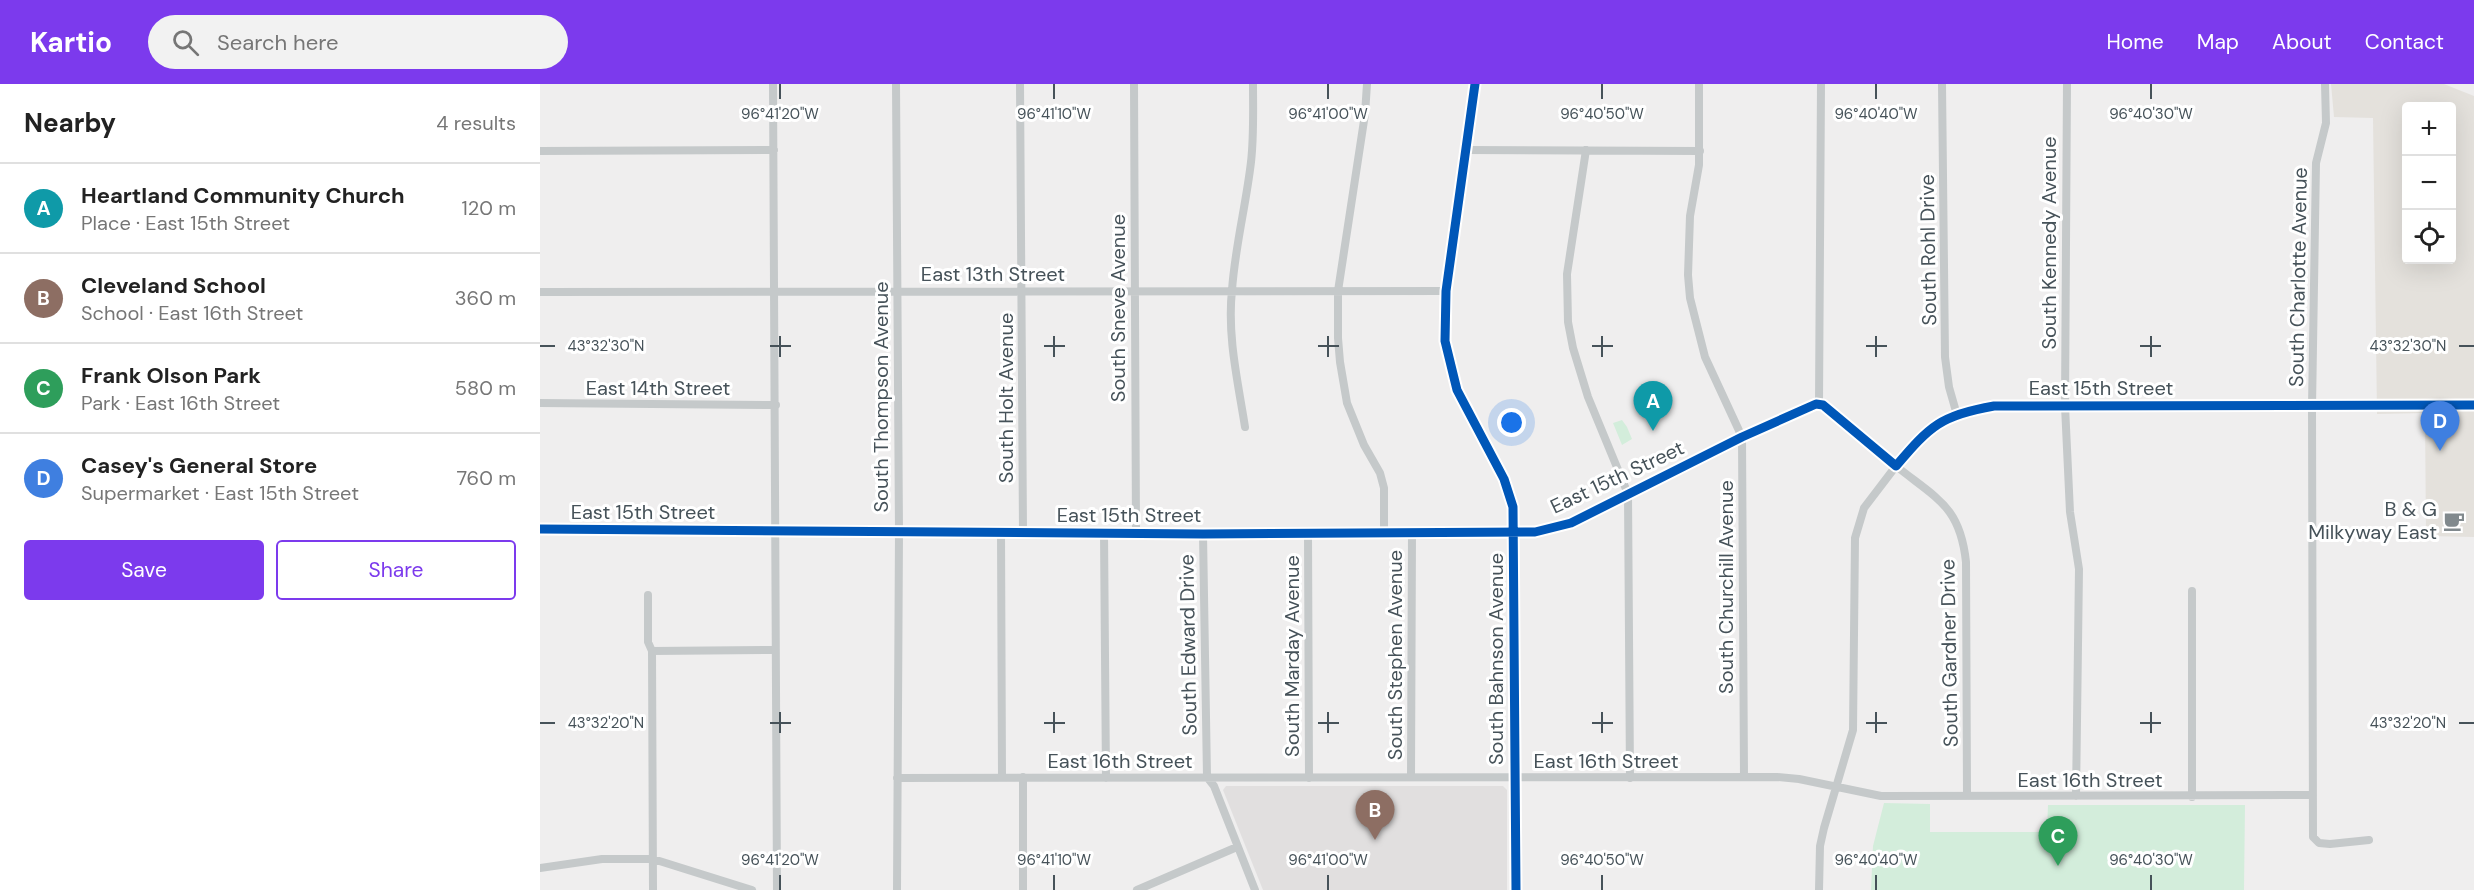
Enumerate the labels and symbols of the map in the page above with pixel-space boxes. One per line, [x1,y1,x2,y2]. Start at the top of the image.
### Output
text: 96°41'20"W [741,104,819,124]
text: 96°41'10"W [1017,104,1091,124]
text: 96°41'00"W [1288,104,1368,124]
text: 96°40'50"W [1560,104,1644,124]
text: 96°40'40"W [1834,104,1918,124]
text: 96°40'30"W [2109,104,2193,124]
street label: South Kennedy Avenue [2036,136,2062,350]
street label: South Charlotte Avenue [2283,167,2313,387]
street label: South Rohl Drive [1914,174,1942,326]
street label: South Sneve Avenue [1105,214,1131,402]
street label: East 13th Street [921,261,1065,287]
street label: South Thompson Avenue [868,281,894,513]
street label: South Holt Avenue [993,313,1019,483]
text: 43°32'30"N [568,336,644,356]
text: 43°32'30"N [2370,336,2446,356]
street label: East 14th Street [586,375,730,401]
street label: East 15th Street [2029,375,2174,401]
pin: A [1634,382,1672,431]
pin: D [2420,402,2460,451]
your location [1497,408,1526,437]
street label: East 15th Street [1546,435,1688,519]
street label: South Churchill Avenue [1713,480,1739,694]
place label: B & G Milkyway East [2308,496,2437,545]
street label: East 15th Street [571,499,716,525]
street label: East 15th Street [1057,502,1202,528]
cafe icon: B & G Milkyway East [2442,509,2466,533]
street label: South Stephen Avenue [1382,550,1408,760]
street label: South Bahnson Avenue [1483,553,1509,765]
street label: South Edward Drive [1173,554,1203,736]
street label: South Marday Avenue [1279,555,1305,757]
street label: South Gardner Drive [1934,559,1964,747]
text: 43°32'20"N [568,713,644,733]
text: 43°32'20"N [2370,713,2446,733]
street label: East 16th Street [1047,748,1193,774]
street label: East 16th Street [1533,748,1679,774]
street label: East 16th Street [2017,767,2163,793]
pin: B [1356,790,1394,840]
pin: C [2038,816,2078,866]
text: 96°41'20"W [741,850,819,870]
text: 96°41'10"W [1017,850,1091,870]
text: 96°41'00"W [1288,850,1368,870]
text: 96°40'50"W [1560,850,1644,870]
text: 96°40'40"W [1834,850,1918,870]
text: 96°40'30"W [2109,850,2193,870]

